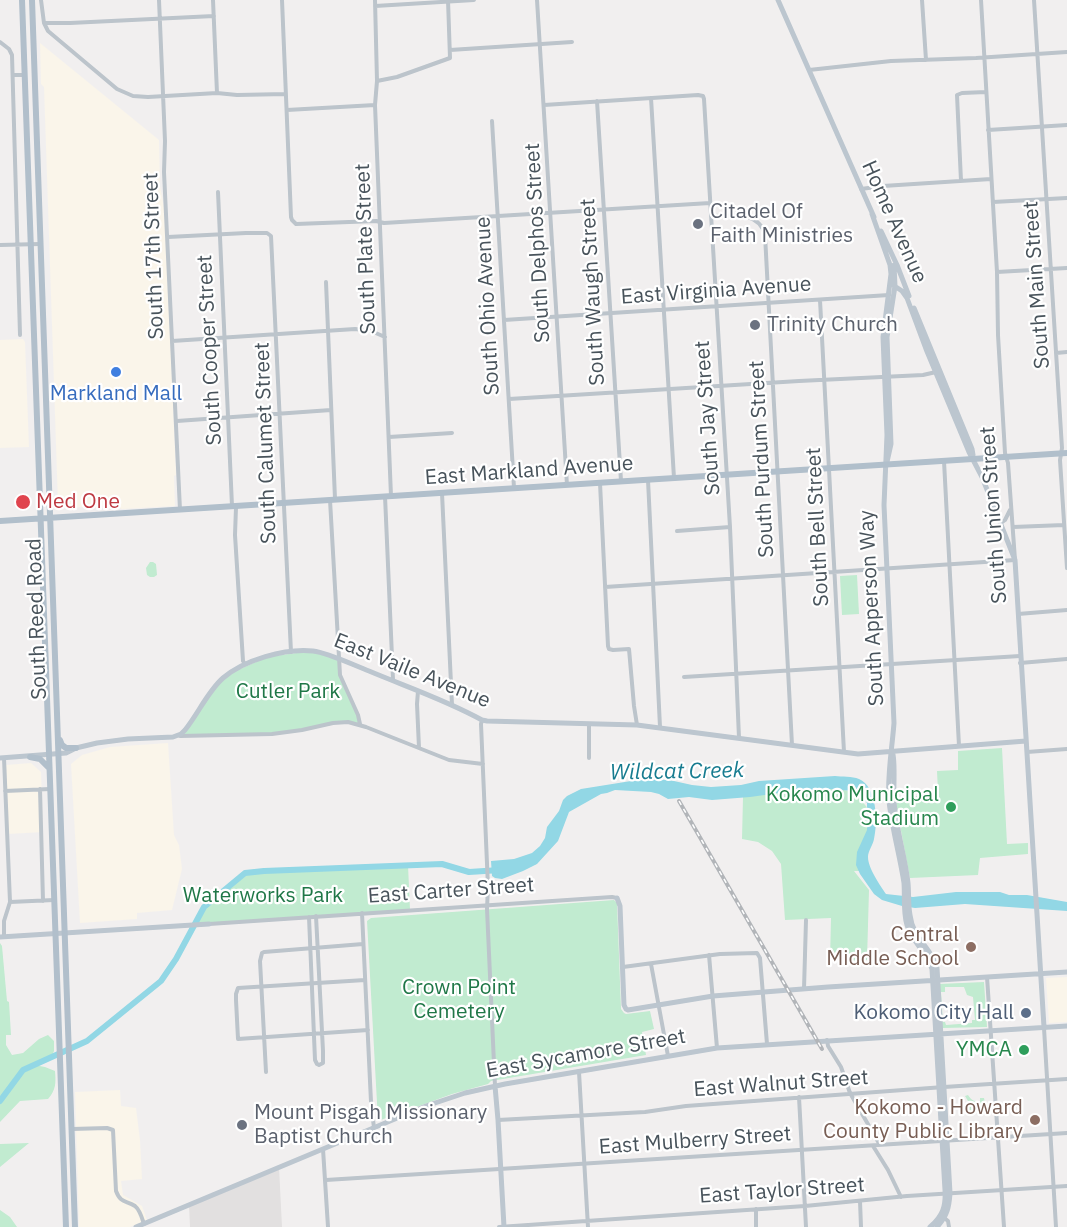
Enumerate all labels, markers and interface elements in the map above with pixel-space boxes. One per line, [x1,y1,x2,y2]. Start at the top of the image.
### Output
street label: South Delphos Street [520,142,556,344]
street label: Home Avenue [856,157,932,287]
street label: South Plate Street [350,163,382,335]
street label: South 17th Street [138,172,170,340]
street label: South Waugh Street [576,198,610,386]
place label: Citadel Of Faith Ministries [710,199,853,249]
street label: South Main Street [1019,200,1055,370]
street label: South Ohio Avenue [471,216,505,396]
marker: Citadel Of Faith Ministries [691,217,705,231]
street label: South Cooper Street [192,254,228,446]
street label: East Virginia Avenue [620,272,812,310]
place label: Trinity Church [767,312,898,338]
marker: Trinity Church [748,318,762,332]
street label: South Jay Street [690,340,726,496]
street label: South Calumet Street [250,342,282,544]
street label: South Purdum Street [744,360,780,558]
marker: Markland Mall [109,365,123,379]
place label: Markland Mall [50,381,182,407]
street label: South Union Street [975,425,1013,605]
street label: South Bell Street [801,447,835,607]
street label: East Markland Avenue [424,451,634,491]
place label: Med One [36,489,120,515]
marker: Med One [14,493,32,511]
street label: South Apperson Way [854,509,890,707]
street label: South Reed Road [22,538,52,700]
street label: East Vaile Avenue [330,628,494,714]
park label: Cutler Park [236,679,340,705]
water label: Wildcat Creek [610,758,744,786]
place label: Kokomo Municipal Stadium [766,782,939,832]
marker: Kokomo Municipal Stadium [944,800,958,814]
street label: East Carter Street [367,873,535,909]
park label: Waterworks Park [183,883,343,909]
place label: Central Middle School [826,922,959,972]
marker: Central Middle School [964,940,978,954]
park label: Crown Point Cemetery [402,975,516,1025]
place label: Kokomo City Hall [853,1000,1014,1026]
marker: Kokomo City Hall [1019,1006,1033,1020]
street label: East Sycamore Street [484,1024,688,1084]
place label: YMCA [956,1037,1012,1063]
marker: YMCA [1017,1043,1031,1057]
street label: East Walnut Street [693,1065,869,1103]
place label: Kokomo - Howard County Public Library [823,1095,1023,1145]
place label: Mount Pisgah Missionary Baptist Church [254,1100,487,1150]
marker: Kokomo - Howard County Public Library [1028,1113,1042,1127]
marker: Mount Pisgah Missionary Baptist Church [235,1118,249,1132]
street label: East Mulberry Street [598,1122,792,1160]
street label: East Taylor Street [698,1173,866,1209]

